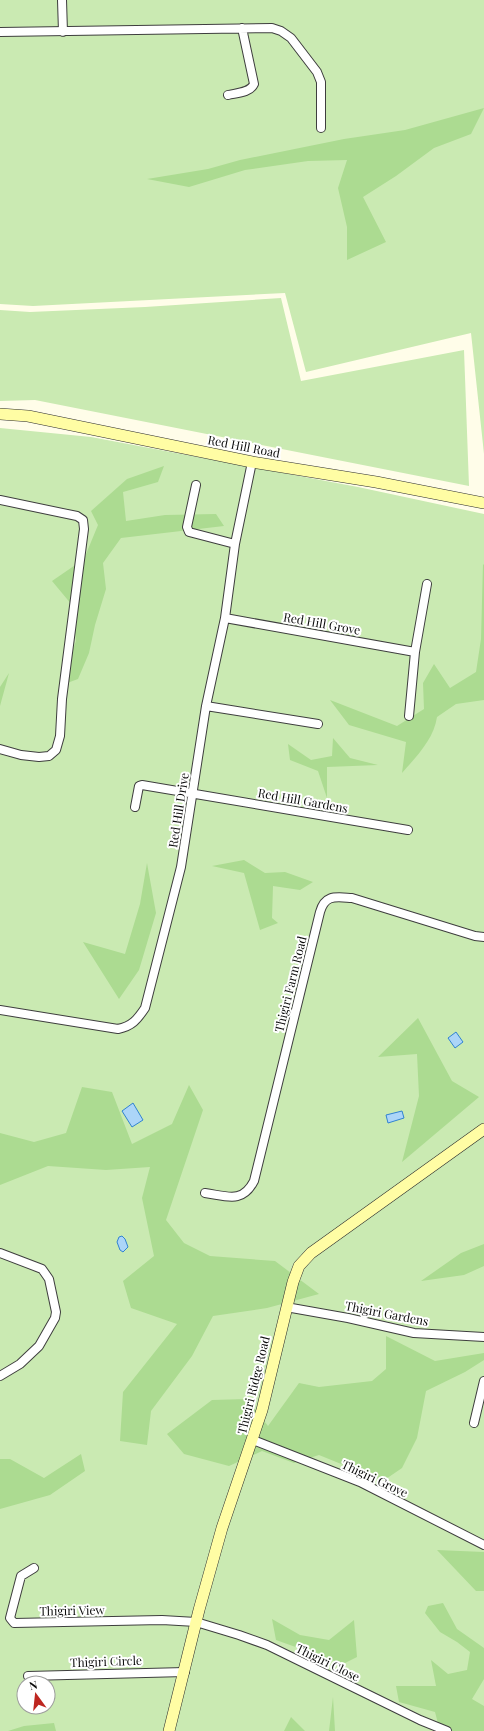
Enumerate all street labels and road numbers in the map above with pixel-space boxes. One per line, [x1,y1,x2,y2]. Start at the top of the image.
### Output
street label: Red Hill Road [206,431,282,461]
street label: Red Hill Grove [282,608,362,638]
street label: Red Hill Drive [164,771,192,849]
street label: Red Hill Gardens [257,784,349,816]
street label: Thigiri Farm Road [270,934,310,1034]
street label: Thigiri Gardens [344,1297,430,1329]
street label: Thigiri Ridge Road [233,1334,273,1436]
street label: Thigiri Grove [339,1456,411,1500]
street label: Thigiri View [39,1601,106,1619]
street label: Thigiri Close [293,1640,363,1684]
street label: Thigiri Circle [70,1652,142,1670]

